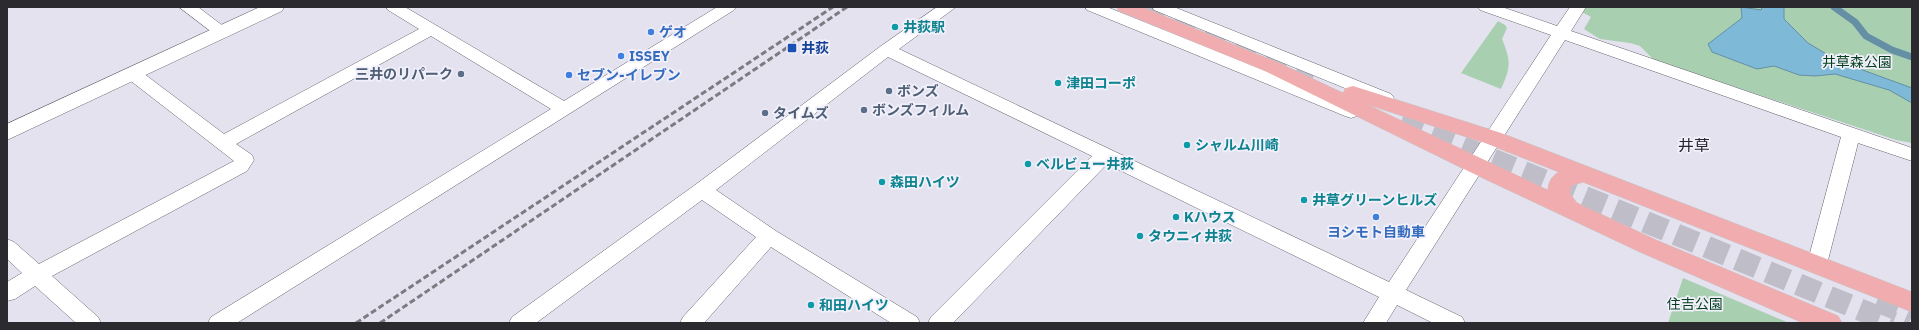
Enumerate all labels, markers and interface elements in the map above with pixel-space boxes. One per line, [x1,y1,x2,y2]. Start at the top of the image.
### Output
place label: 井荻駅 [903,18,945,36]
marker: 井荻駅 [890,22,900,32]
place label: ゲオ [659,23,687,41]
marker: ゲオ [646,27,656,37]
place label: 井荻 [801,39,829,57]
marker: 井荻 [786,42,798,54]
place label: ISSEY [629,47,670,65]
marker: ISSEY [616,51,626,61]
park label: 井草森公園 [1822,53,1892,71]
place label: 三井のリパーク [355,65,453,83]
place label: セブン-イレブン [577,66,681,84]
marker: 三井のリパーク [456,69,466,79]
marker: セブン-イレブン [564,70,574,80]
place label: 津田コーポ [1066,74,1136,92]
marker: 津田コーポ [1053,78,1063,88]
place label: ボンズ [897,82,939,100]
marker: ボンズ [884,86,894,96]
place label: ボンズフィルム [872,101,969,119]
place label: タイムズ [773,104,829,122]
marker: ボンズフィルム [859,105,869,115]
marker: タイムズ [760,108,770,118]
district label: 井草 [1678,135,1710,155]
place label: シャルム川崎 [1195,136,1279,154]
marker: シャルム川崎 [1182,140,1192,150]
place label: ベルビュー井荻 [1036,155,1134,173]
marker: ベルビュー井荻 [1023,159,1033,169]
place label: 森田ハイツ [890,173,960,191]
marker: 森田ハイツ [877,177,887,187]
place label: 井草グリーンヒルズ [1312,191,1437,209]
marker: 井草グリーンヒルズ [1299,195,1309,205]
place label: Kハウス [1184,208,1236,226]
marker: Kハウス [1171,212,1181,222]
marker: ヨシモト自動車 [1371,212,1381,222]
place label: ヨシモト自動車 [1327,223,1425,241]
place label: タウニィ井荻 [1148,227,1232,245]
marker: タウニィ井荻 [1135,231,1145,241]
park label: 住吉公園 [1667,295,1723,313]
place label: 和田ハイツ [819,296,889,314]
marker: 和田ハイツ [806,300,816,310]

